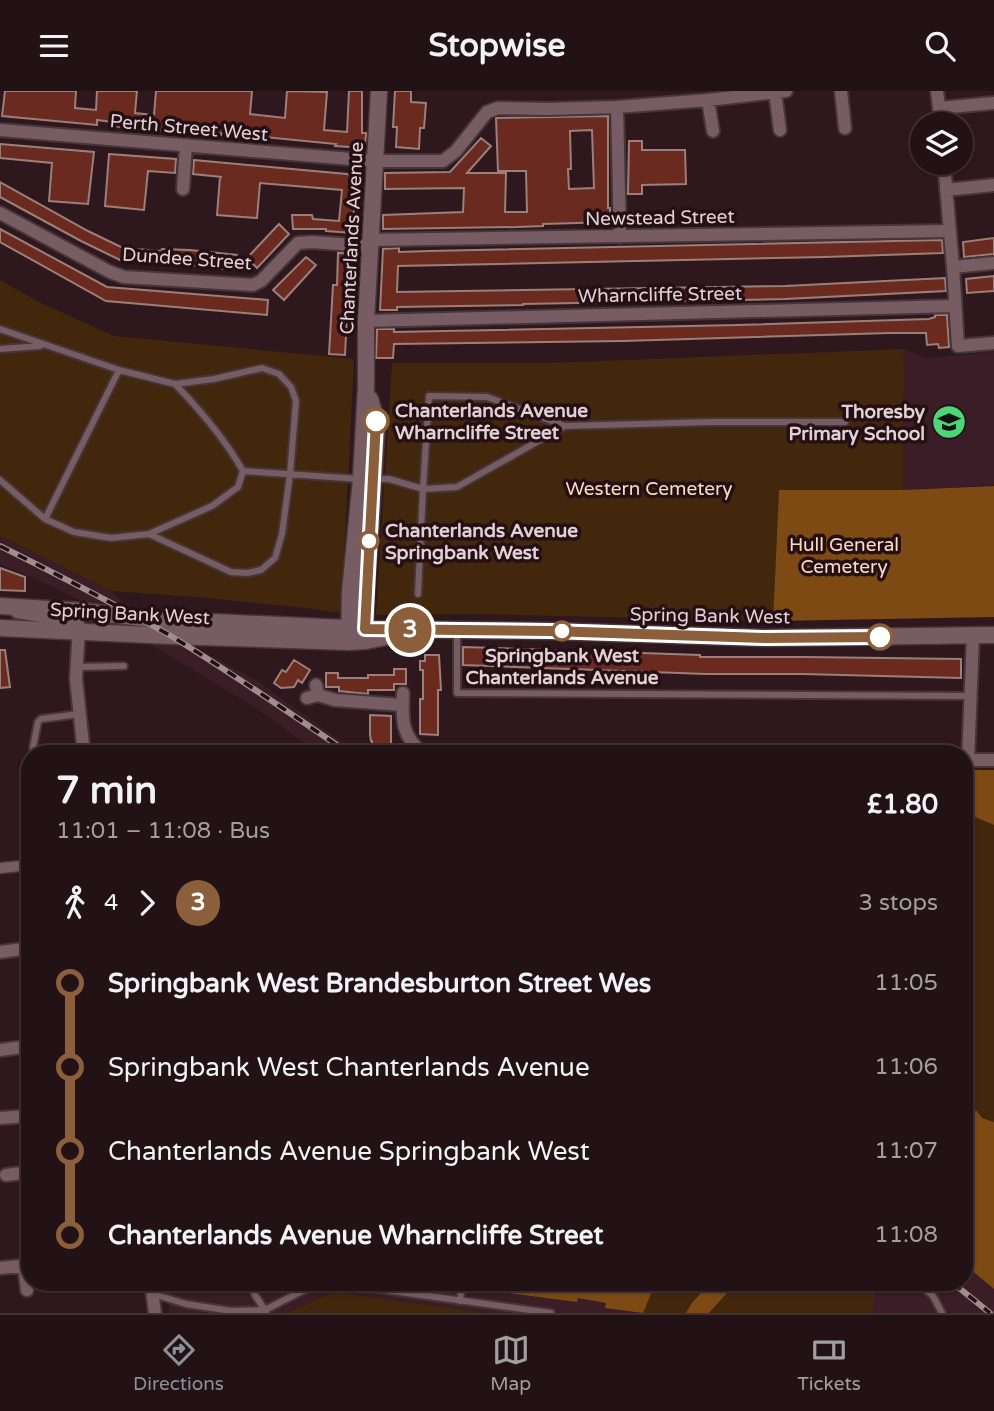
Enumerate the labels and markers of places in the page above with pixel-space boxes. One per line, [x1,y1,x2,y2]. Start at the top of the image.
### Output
place label: Chanterlands Avenue Wharncliffe Street [395,400,588,444]
place label: Thoresby Primary School [789,401,926,446]
school or university icon: Thoresby Primary School [930,403,968,441]
marker: Chanterlands Avenue Wharncliffe Street [363,408,389,434]
place label: Chanterlands Avenue Springbank West [385,520,578,565]
marker: Chanterlands Avenue Springbank West [359,531,379,551]
marker: Springbank West Chanterlands Avenue [552,621,572,641]
unlabelled marker [867,624,893,650]
place label: Springbank West Chanterlands Avenue [466,645,659,689]

